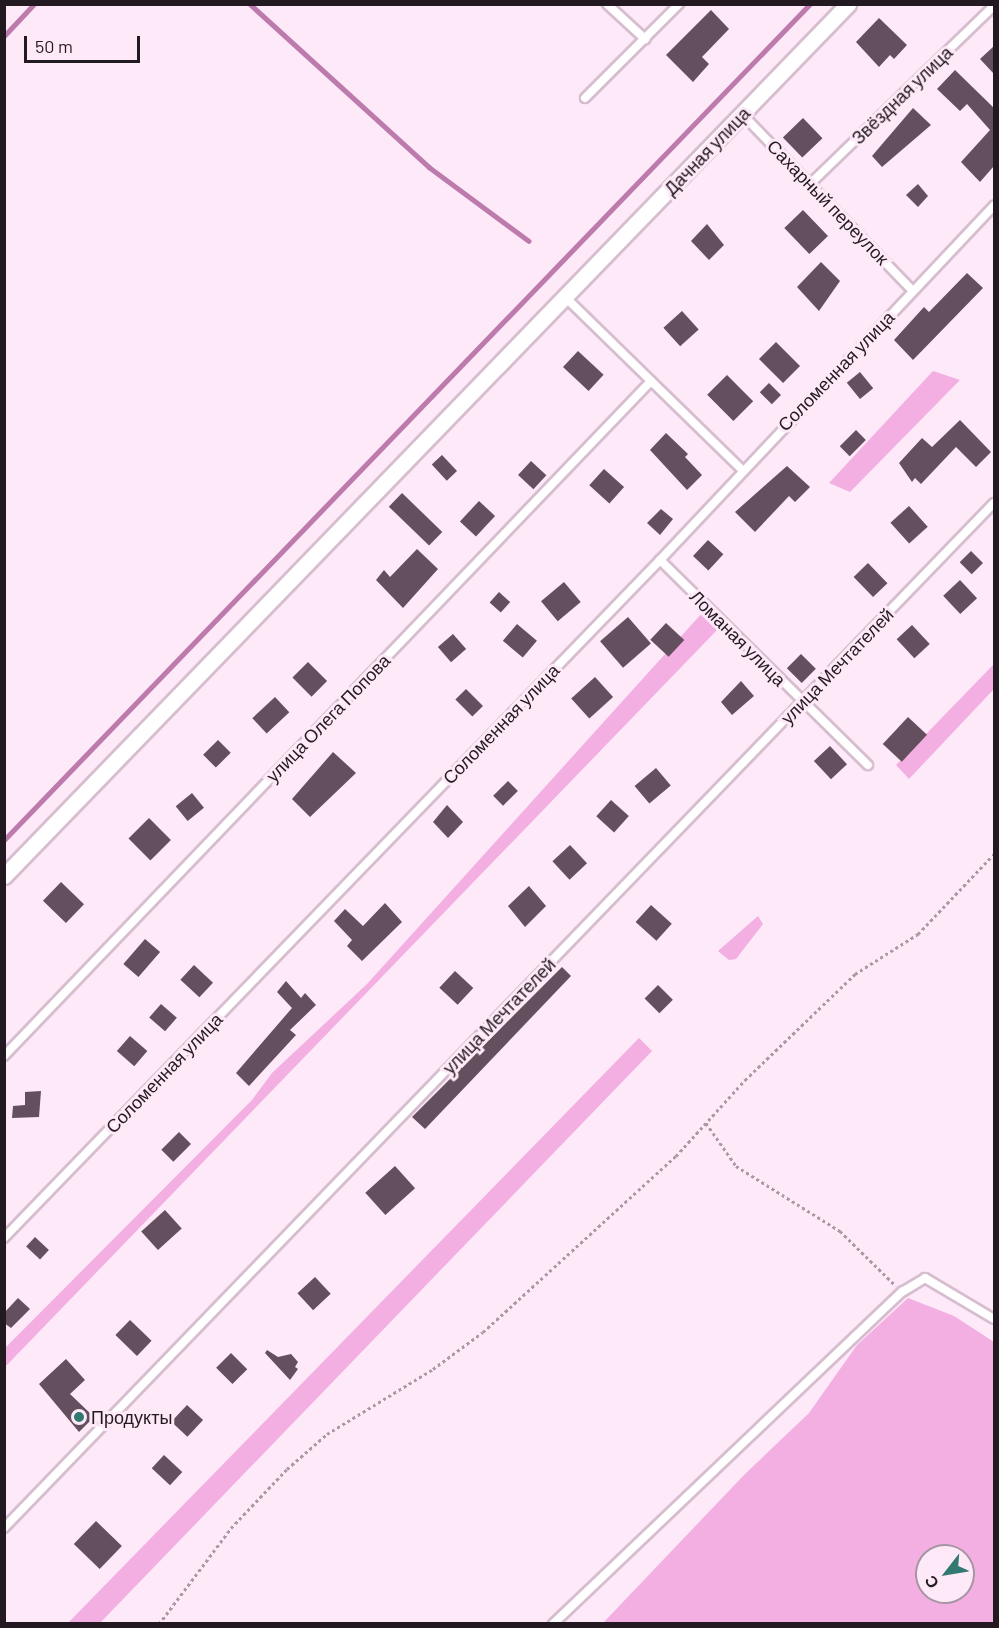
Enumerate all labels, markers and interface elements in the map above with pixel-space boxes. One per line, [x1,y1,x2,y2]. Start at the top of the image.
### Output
scale bar [27,24,142,62]
text: 50 m [35,35,73,57]
street label: Звёздная улица [847,42,957,148]
street label: Дачная улица [660,103,754,199]
street label: Сахарный переулок [763,135,893,269]
street label: Соломенная улица [773,307,899,435]
street label: Ломаная улица [685,585,791,691]
street label: улица Мечтателей [776,604,898,728]
street label: улица Олега Попова [261,650,395,786]
street label: Соломенная улица [438,660,564,788]
street label: улица Мечтателей [438,954,560,1078]
street label: Соломенная улица [101,1009,227,1137]
place label: Продукты [91,1406,172,1428]
marker: Продукты [72,1410,86,1424]
north arrow [915,1544,975,1604]
text: С [920,1573,942,1592]

